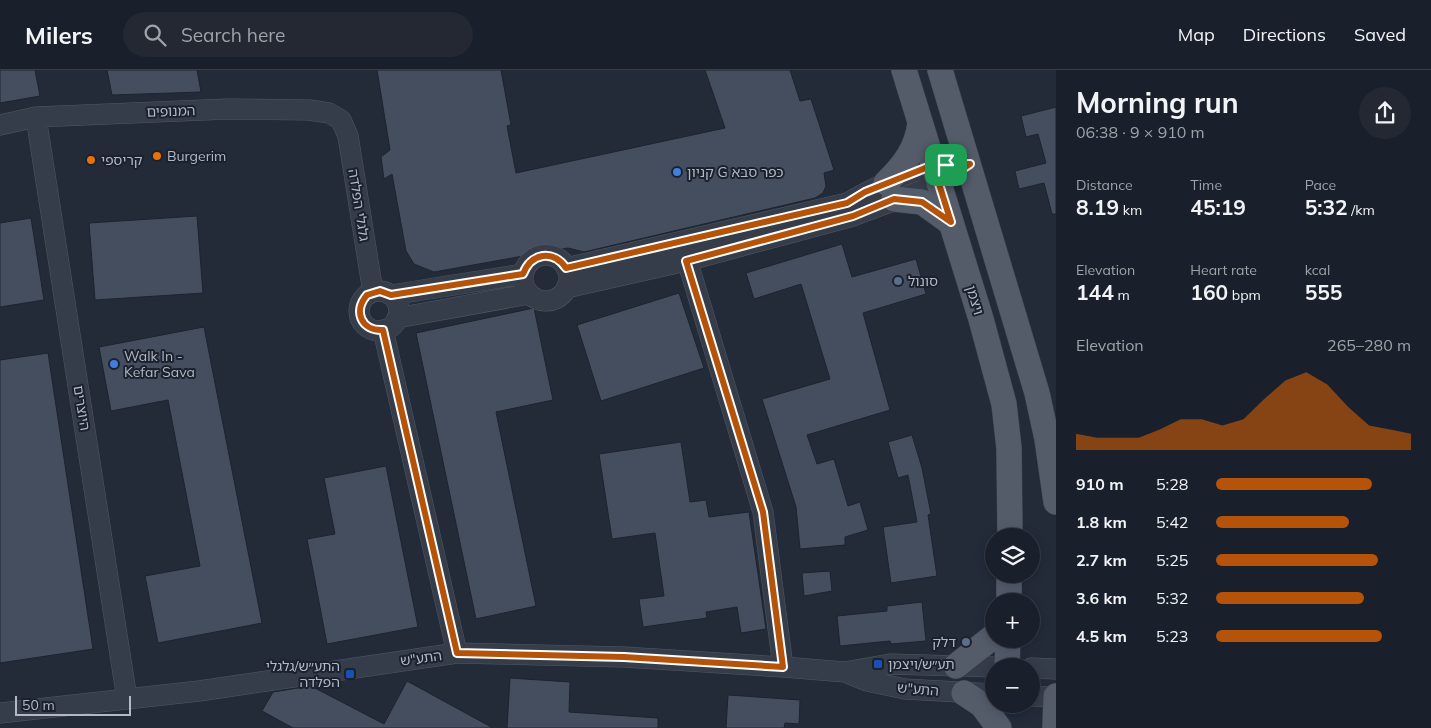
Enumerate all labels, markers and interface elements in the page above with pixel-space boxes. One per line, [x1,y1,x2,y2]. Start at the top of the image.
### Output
search box [123,12,473,57]
text: Milers [25,20,93,50]
icon: search [141,21,169,49]
text: Search here [181,23,285,47]
text: Map [1178,23,1215,46]
text: Directions [1243,23,1326,46]
text: Saved [1354,23,1406,46]
text: Morning run [1076,85,1239,120]
button: share [1359,87,1411,139]
street label: המנופים [146,101,196,121]
text: 06:38 · 9 × 910 m [1076,122,1205,142]
pin [925,144,967,186]
place label: Burgerim [167,147,226,165]
marker: Burgerim [151,150,163,162]
place label: קריספי [101,151,143,169]
icon: arrive [932,151,960,179]
marker: קריספי [85,154,97,166]
place label: קניון G כפר סבא [687,163,783,181]
marker: קניון G כפר סבא [671,166,683,178]
street label: גלגלי הפלדה [344,168,374,242]
text: Distance [1076,176,1133,194]
text: Time [1190,176,1222,194]
text: Pace [1305,176,1336,194]
text: 8.19 [1076,194,1119,220]
text: 45:19 [1190,194,1246,220]
text: 5:32 [1305,194,1348,220]
text: km [1119,201,1142,219]
text: /km [1348,201,1375,219]
text: Elevation [1076,261,1135,279]
text: Heart rate [1190,261,1257,279]
text: kcal [1305,261,1330,279]
place label: סונול [908,272,938,290]
marker: סונול [892,275,904,287]
text: 144 [1076,279,1114,305]
text: 160 [1190,279,1228,305]
text: 555 [1305,279,1342,305]
street label: ויצמן [962,283,988,317]
text: m [1114,286,1130,304]
text: bpm [1228,286,1261,304]
text: Elevation [1076,335,1144,355]
text: 265–280 m [1327,335,1411,355]
place label: Walk In - Kefar Sava [124,347,195,381]
marker: Walk In - Kefar Sava [108,358,120,370]
street label: היוצרים [70,384,94,432]
text: 910 m [1076,474,1124,494]
text: 5:28 [1156,474,1188,494]
text: 1.8 km [1076,512,1127,532]
text: 5:42 [1156,512,1188,532]
map controls [985,528,1040,713]
button: layers [985,528,1040,583]
text: 2.7 km [1076,550,1127,570]
text: 5:25 [1156,550,1188,570]
text: 3.6 km [1076,588,1127,608]
text: 5:32 [1156,588,1188,608]
button: + [985,593,1040,648]
text: 4.5 km [1076,626,1127,646]
text: 5:23 [1156,626,1188,646]
place label: דלק [932,633,956,651]
marker: דלק [960,636,972,648]
street label: התע"ש [399,646,443,670]
place label: תע״ש/ויצמן [888,655,955,673]
place label: התע״ש/גלגלי הפלדה [266,657,340,691]
marker: תע״ש/ויצמן [872,658,884,670]
button: − [985,658,1040,713]
marker: התע״ש/גלגלי הפלדה [344,668,356,680]
street label: התע"ש [896,678,940,700]
scale bar [15,693,131,716]
text: 50 m [22,696,55,714]

